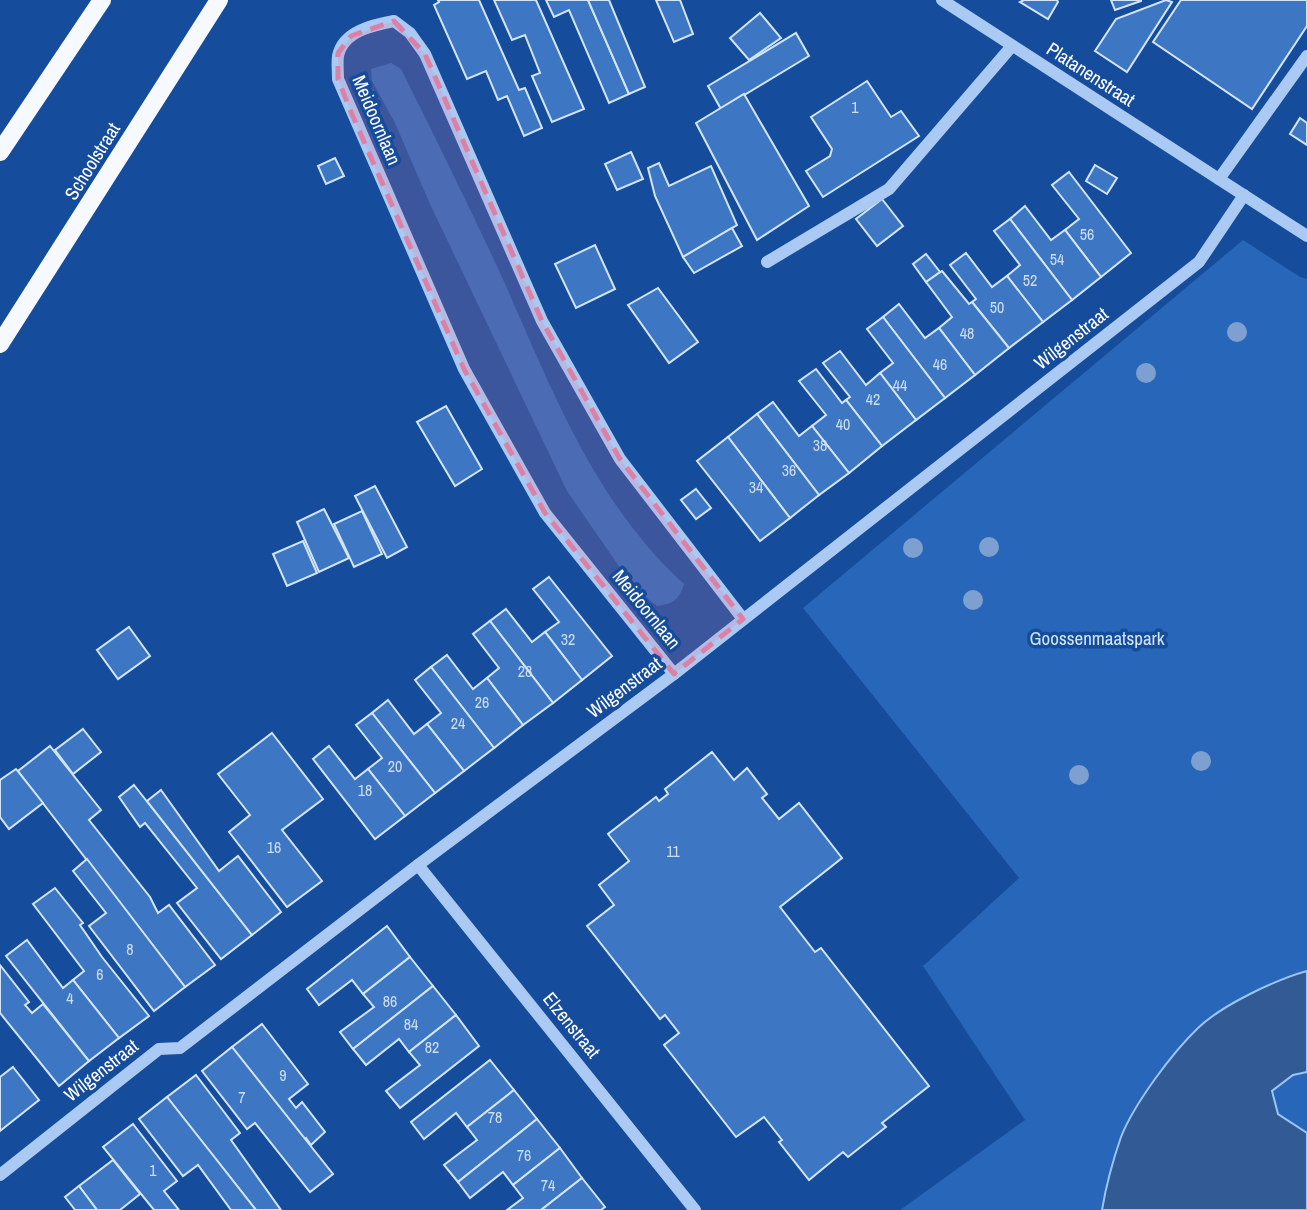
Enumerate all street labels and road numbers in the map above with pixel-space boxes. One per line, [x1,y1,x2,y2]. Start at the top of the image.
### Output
street label: Platanenstraat [1042,36,1141,113]
street label: Meidoornlaan [346,71,408,169]
street label: Schoolstraat [58,117,126,205]
street label: Wilgenstraat [1029,300,1114,375]
street label: Meidoornlaan [607,564,687,654]
street label: Wilgenstraat [581,650,667,724]
street label: Elzenstraat [537,987,607,1064]
street label: Wilgenstraat [59,1032,144,1107]

